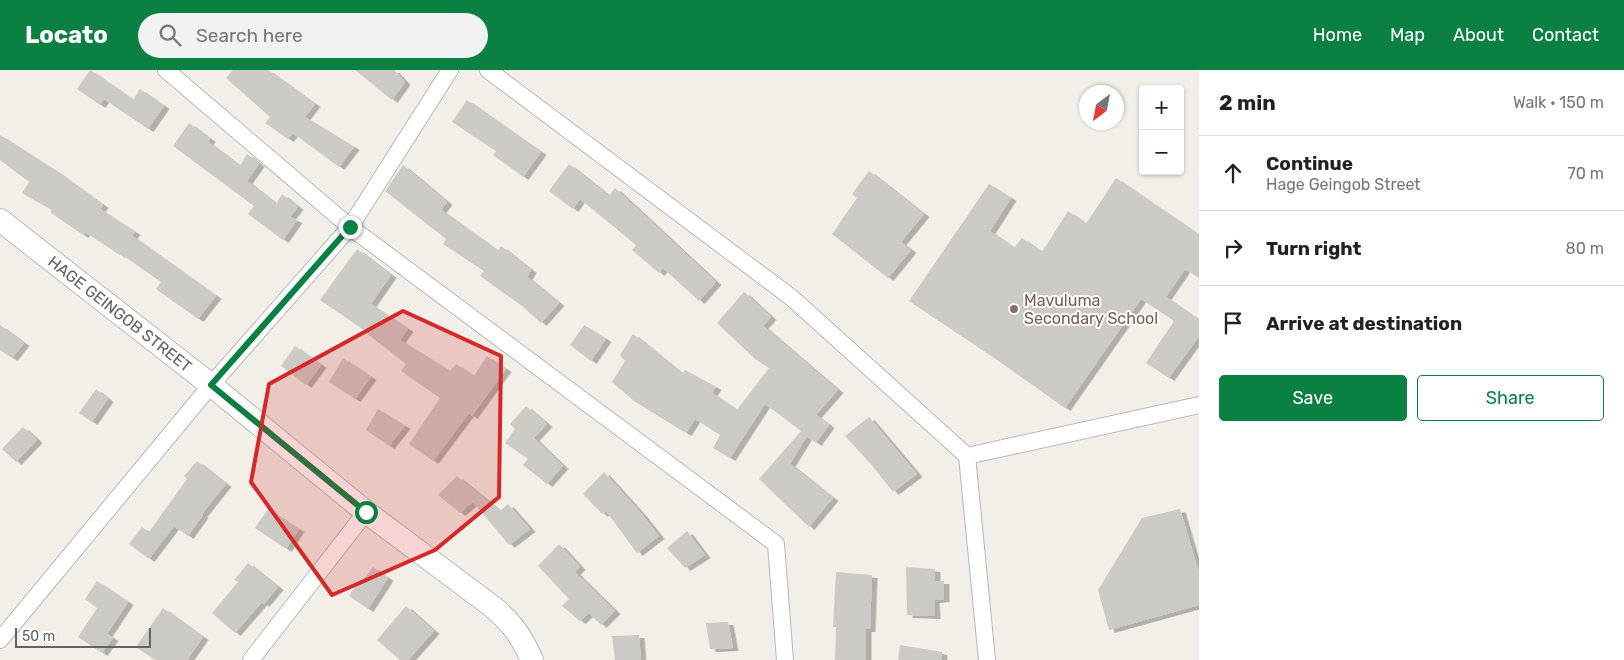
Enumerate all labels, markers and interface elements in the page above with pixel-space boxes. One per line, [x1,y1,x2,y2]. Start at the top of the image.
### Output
search box [138,13,488,58]
text: Locato [25,21,108,49]
icon: search [156,21,184,49]
text: Search here [196,24,303,47]
text: Home [1313,24,1362,46]
text: Map [1390,24,1425,46]
text: About [1453,24,1504,46]
text: Contact [1532,24,1599,46]
north arrow [1079,85,1124,130]
map controls [1139,85,1184,175]
button: + [1139,85,1184,130]
text: 2 min [1219,90,1276,115]
text: Walk · 150 m [1513,93,1604,112]
button: − [1139,130,1184,175]
text: Continue [1266,152,1353,175]
icon: ahead [1219,159,1247,187]
text: 70 m [1567,164,1604,183]
text: Hage Geingob Street [1266,175,1421,194]
route end [339,216,362,239]
icon: right [1219,234,1247,262]
text: Turn right [1266,237,1361,260]
text: 80 m [1566,239,1604,258]
street label: HAGE GEINGOB STREET [44,252,196,376]
place label: Mavuluma Secondary School [1024,291,1158,328]
marker: Mavuluma Secondary School [1008,303,1020,315]
icon: arrive [1219,309,1247,337]
text: Arrive at destination [1266,312,1462,335]
button: Save [1219,375,1407,421]
button: Share [1417,375,1604,421]
route start [355,501,378,524]
scale bar [15,625,151,648]
text: 50 m [22,628,55,645]

